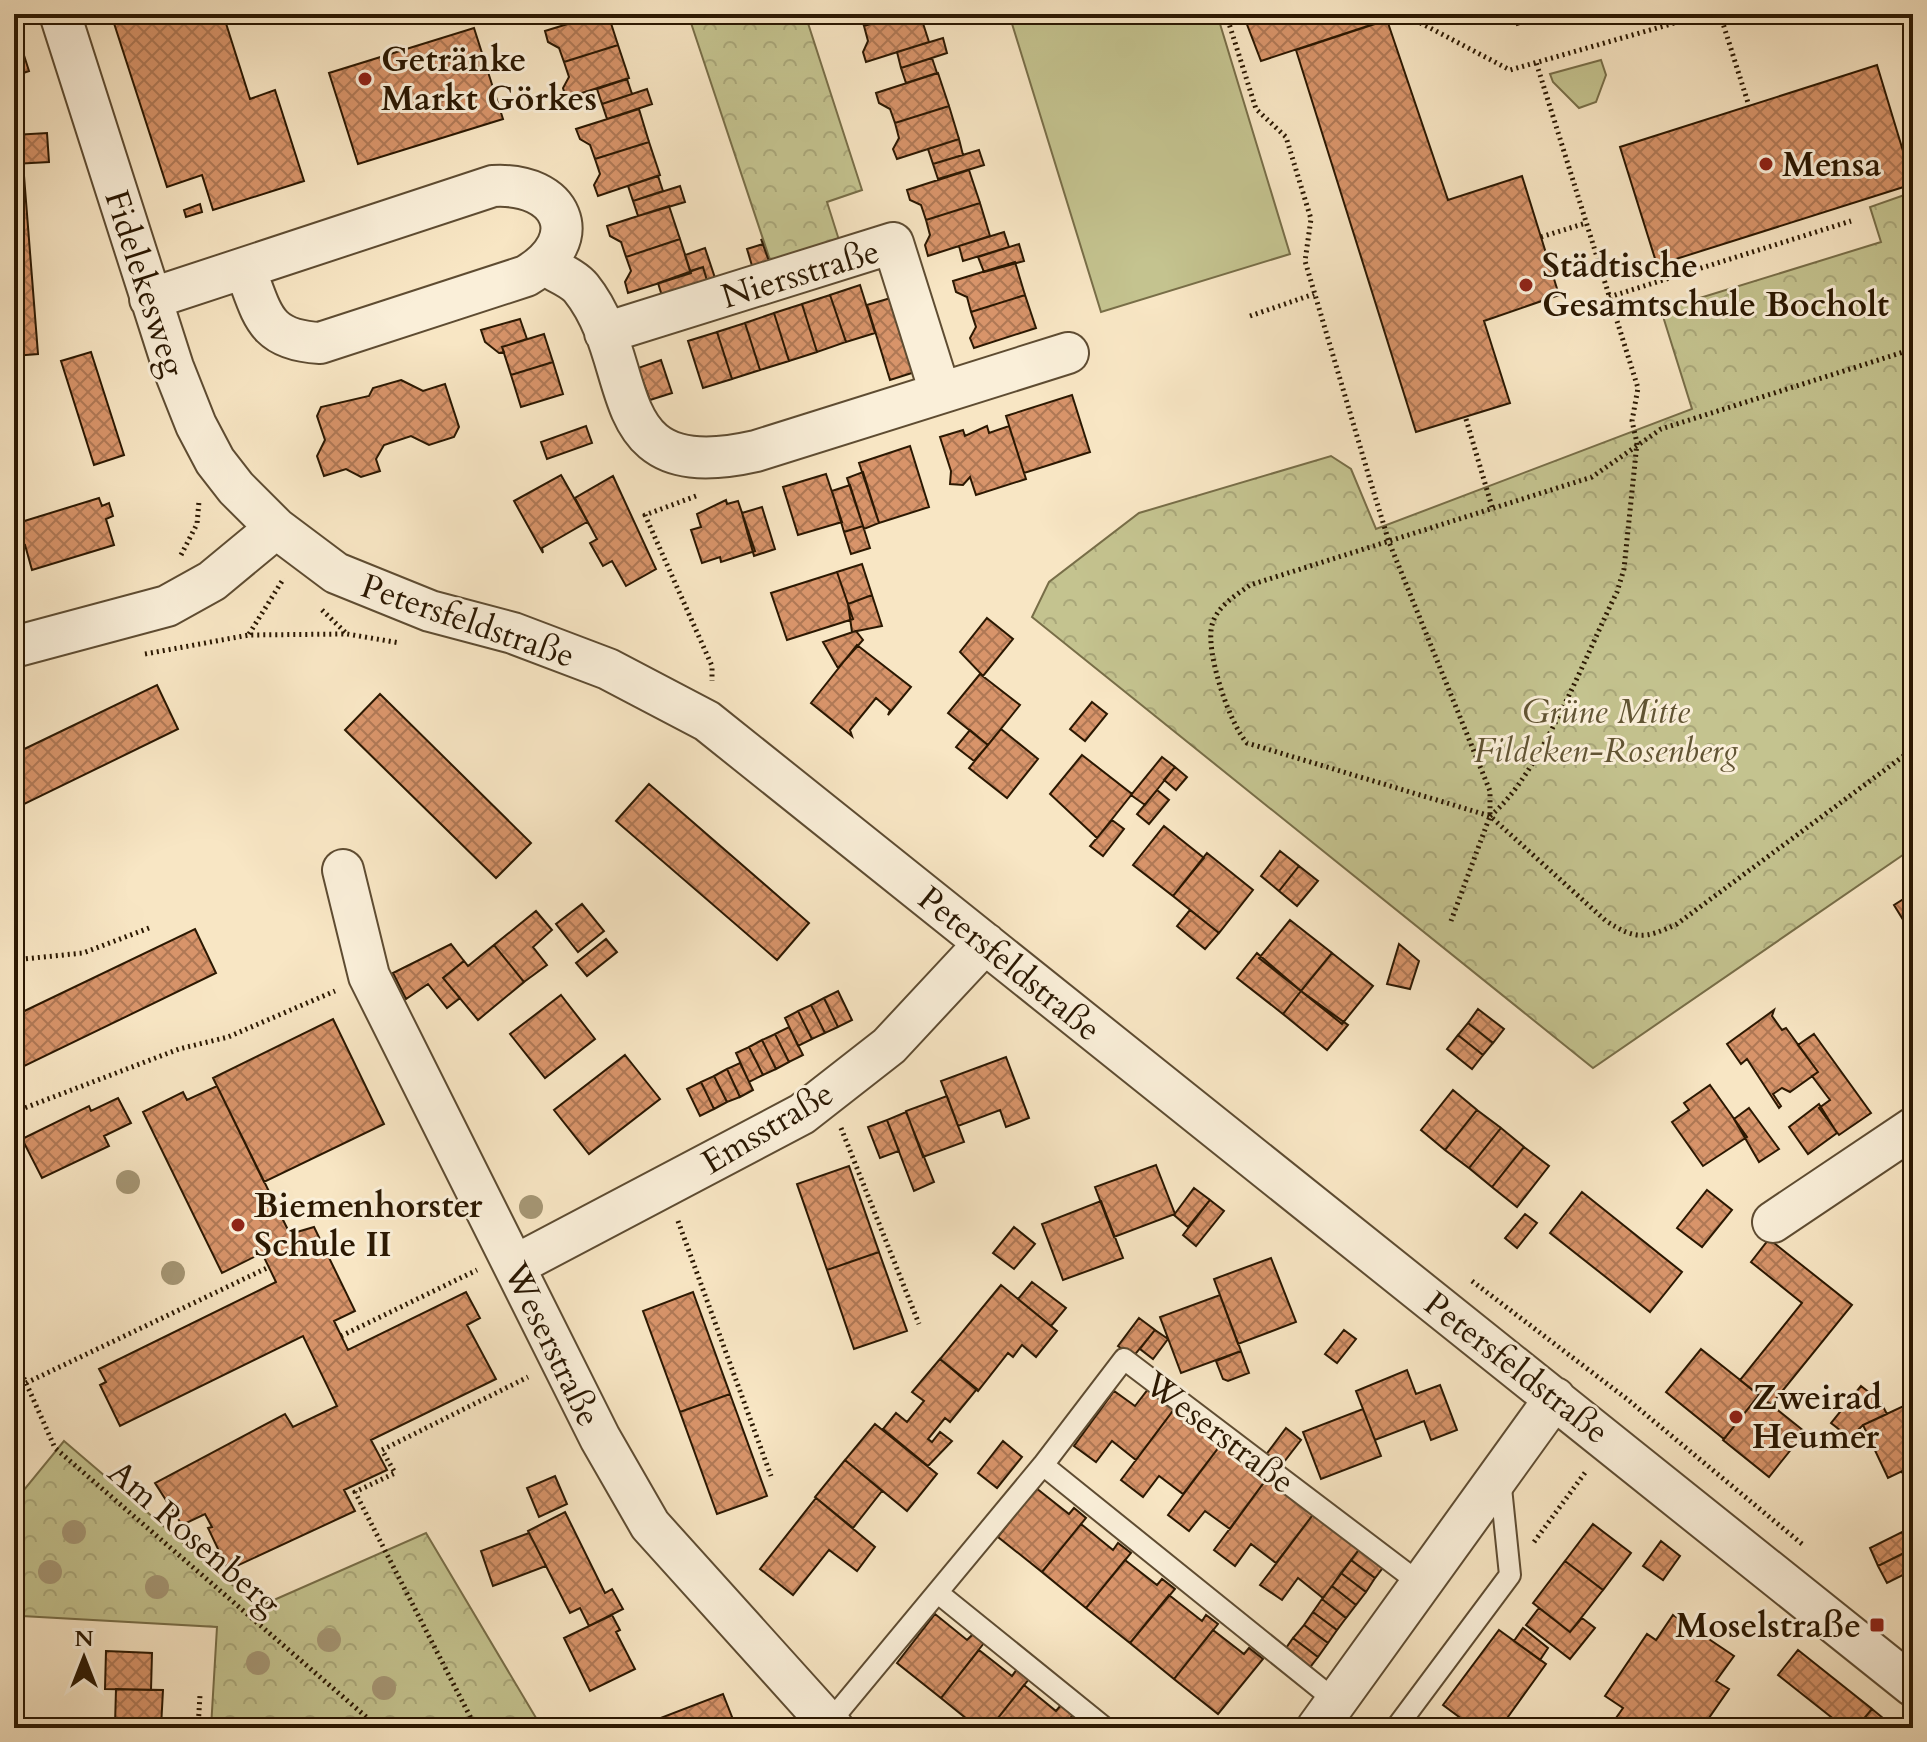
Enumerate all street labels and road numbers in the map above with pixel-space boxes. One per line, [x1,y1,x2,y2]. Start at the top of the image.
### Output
street label: Fidelekesweg [93,184,197,382]
street label: Niersstraße [716,228,885,320]
street label: Petersfeldstraße [355,563,581,679]
street label: Petersfeldstraße [908,876,1110,1052]
street label: Emsstraße [693,1071,842,1185]
street label: Weserstraße [492,1254,612,1434]
street label: Petersfeldstraße [1414,1281,1618,1455]
street label: Weserstraße [1134,1361,1304,1504]
street label: Am Rosenberg [98,1450,291,1626]

